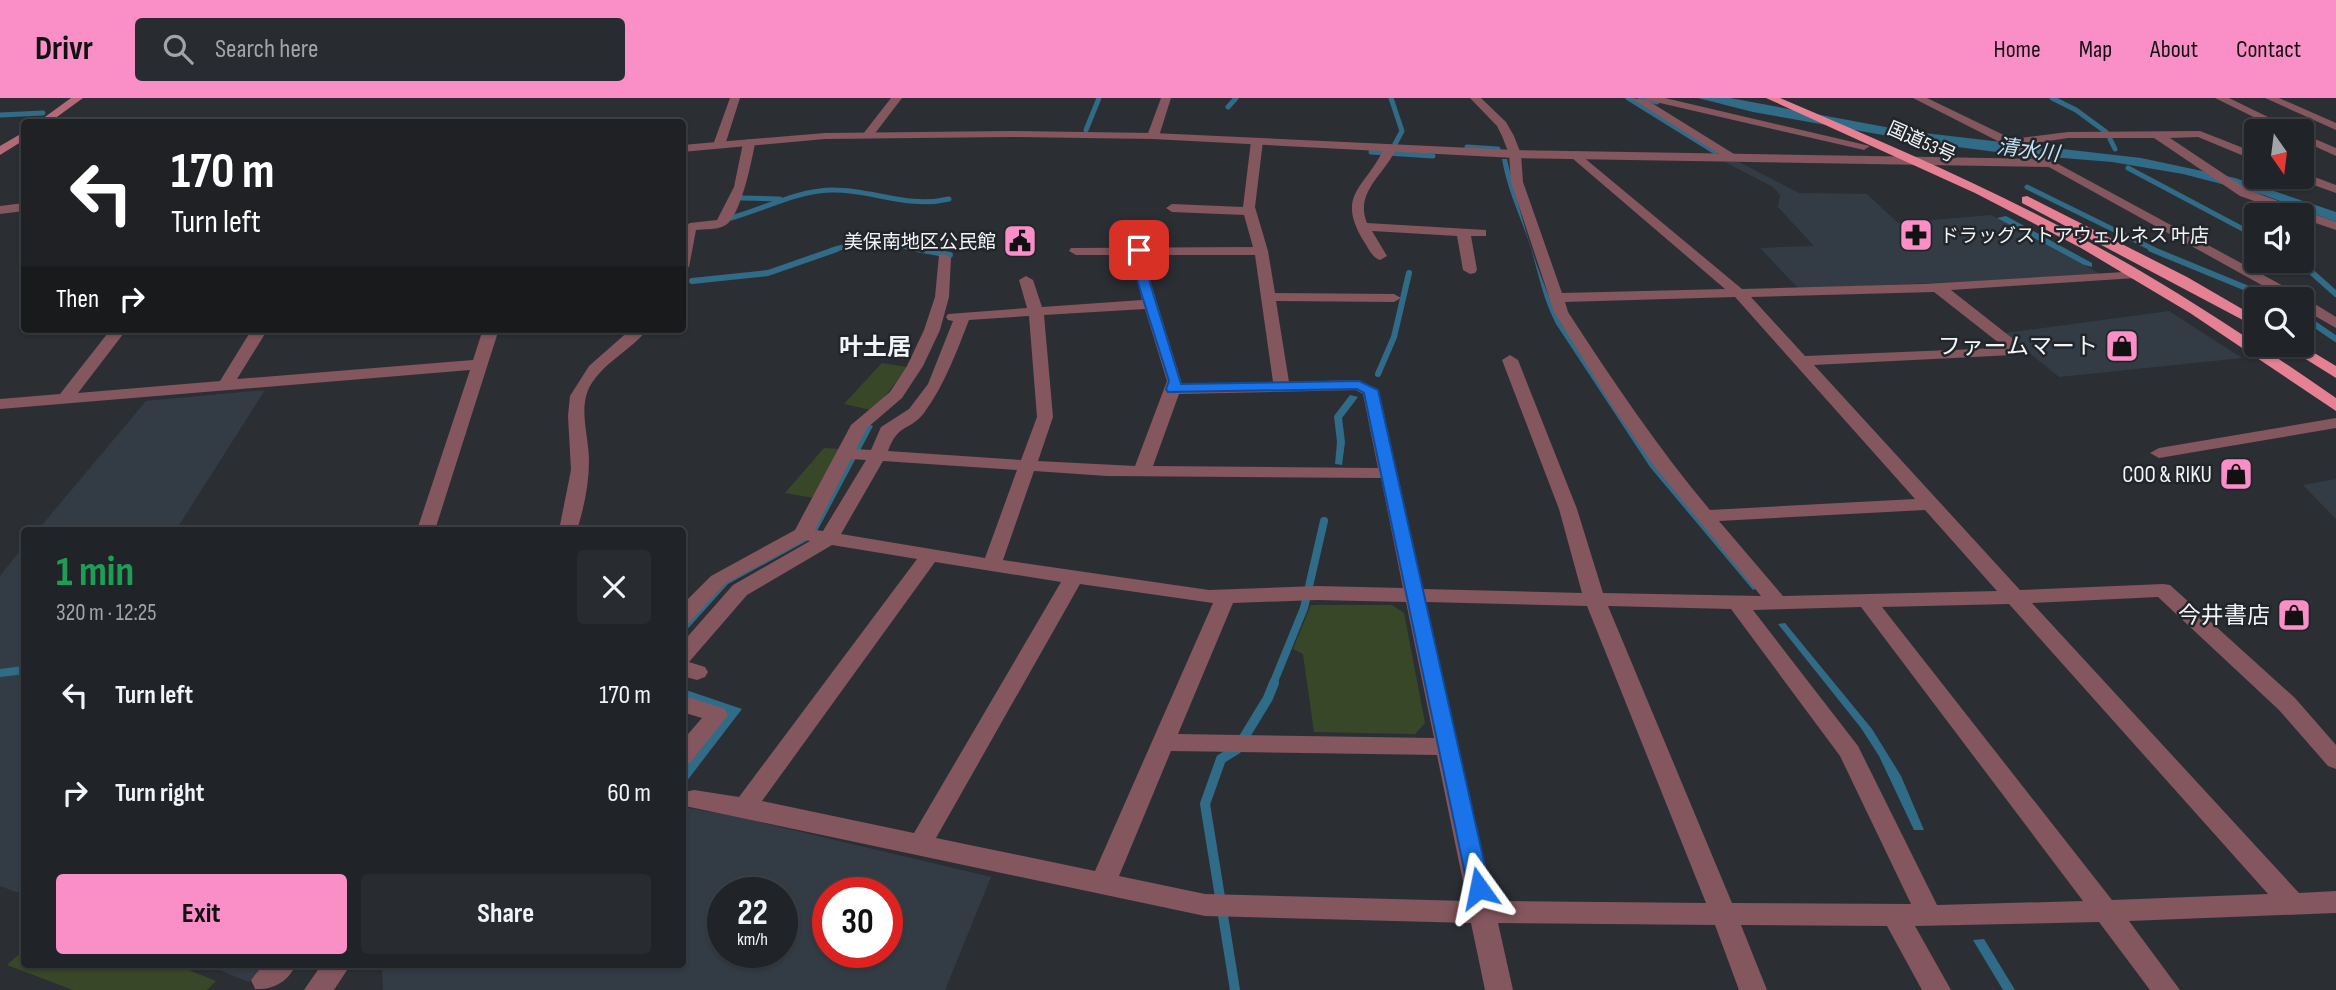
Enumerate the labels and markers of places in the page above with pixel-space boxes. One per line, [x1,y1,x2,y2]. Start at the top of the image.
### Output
pharmacy icon: ドラッグストアウェルネス 叶店 [1897,216,1935,254]
pin [1109,220,1169,280]
public building icon: 美保南地区公民館 [1001,222,1039,260]
place label: ドラッグストアウェルネス 叶店 [1940,225,2209,248]
place label: 美保南地区公民館 [844,231,996,254]
shop icon: ファームマート [2103,327,2141,365]
place label: ファームマート [1938,333,2098,361]
shop icon: COO & RIKU [2217,455,2255,493]
place label: COO & RIKU [2122,461,2212,489]
shop icon: 今井書店 [2275,596,2313,634]
place label: 今井書店 [2178,602,2270,630]

